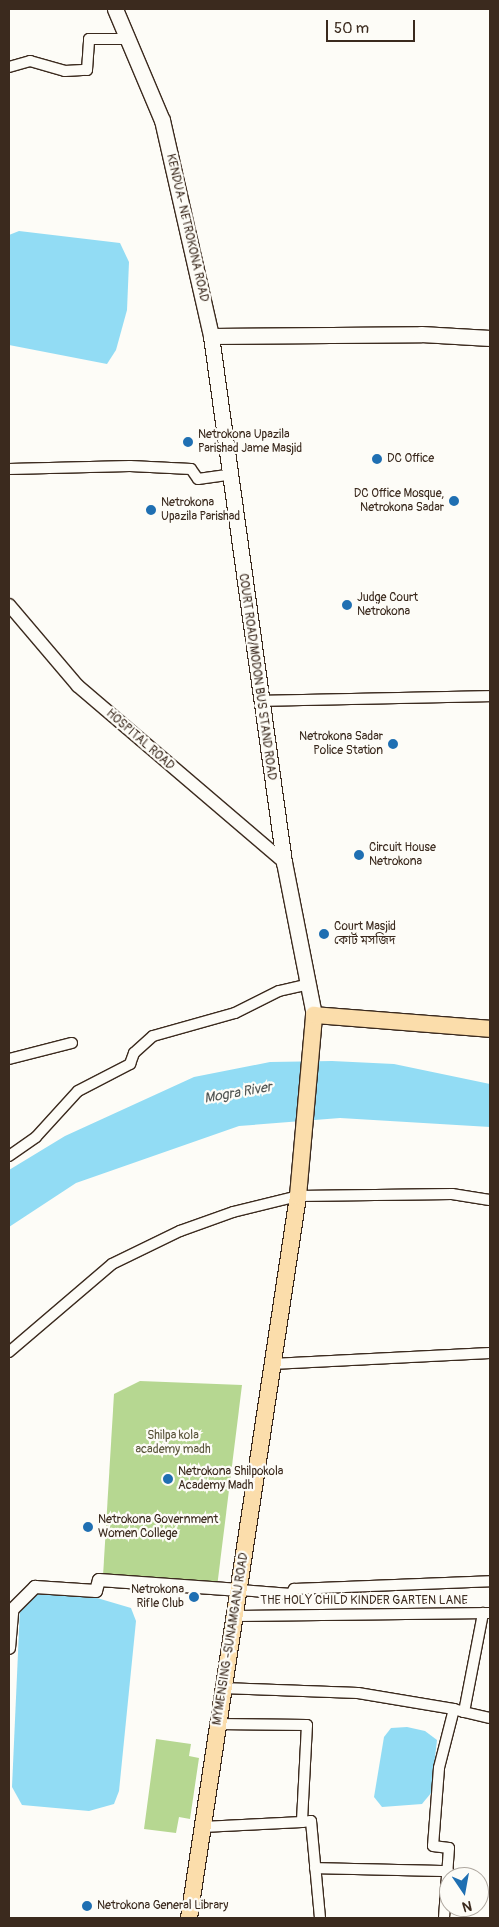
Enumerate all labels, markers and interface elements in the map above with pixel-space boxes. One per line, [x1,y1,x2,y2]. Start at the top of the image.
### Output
scale bar [329,10,418,42]
text: 50 m [334,19,369,38]
street label: KENDUA- NETROKONA ROAD [163,153,211,303]
place label: Netrokona Upazila Parishad Jame Masjid [198,428,302,456]
marker: Netrokona Upazila Parishad Jame Masjid [182,436,194,448]
place label: DC Office [387,452,434,466]
marker: DC Office [371,453,383,465]
place label: DC Office Mosque, Netrokona Sadar [354,487,444,515]
marker: DC Office Mosque, Netrokona Sadar [448,495,460,507]
place label: Netrokona Upazila Parishad [161,496,240,524]
marker: Netrokona Upazila Parishad [145,504,157,516]
street label: COURT ROAD/MODON BUS STAND ROAD [235,573,279,781]
place label: Judge Court Netrokona [357,591,418,619]
marker: Judge Court Netrokona [341,599,353,611]
street label: HOSPITAL ROAD [103,706,177,774]
place label: Netrokona Sadar Police Station [299,730,383,758]
marker: Netrokona Sadar Police Station [387,738,399,750]
place label: Circuit House Netrokona [369,841,436,869]
marker: Circuit House Netrokona [353,849,365,861]
place label: Court Masjid কোর্ট মসজিদ [334,920,396,948]
marker: Court Masjid কোর্ট মসজিদ [318,928,330,940]
water label: Mogra River [203,1079,273,1107]
park label: Shilpa kola academy madh [135,1429,211,1457]
place label: Netrokona Shilpokola Academy Madh [178,1465,283,1493]
marker: Netrokona Shilpokola Academy Madh [162,1473,174,1485]
place label: Netrokona Government Women College [98,1513,218,1541]
marker: Netrokona Government Women College [82,1521,94,1533]
street label: MYMENSING -SUNAMGANJ ROAD [210,1552,252,1726]
place label: Netrokona Rifle Club [131,1583,184,1611]
marker: Netrokona Rifle Club [188,1591,200,1603]
street label: THE HOLY CHILD KINDER GARTEN LANE [260,1594,468,1608]
north arrow [439,1867,489,1917]
text: N [461,1897,473,1915]
place label: Netrokona General Library [97,1899,228,1913]
marker: Netrokona General Library [81,1900,93,1912]

